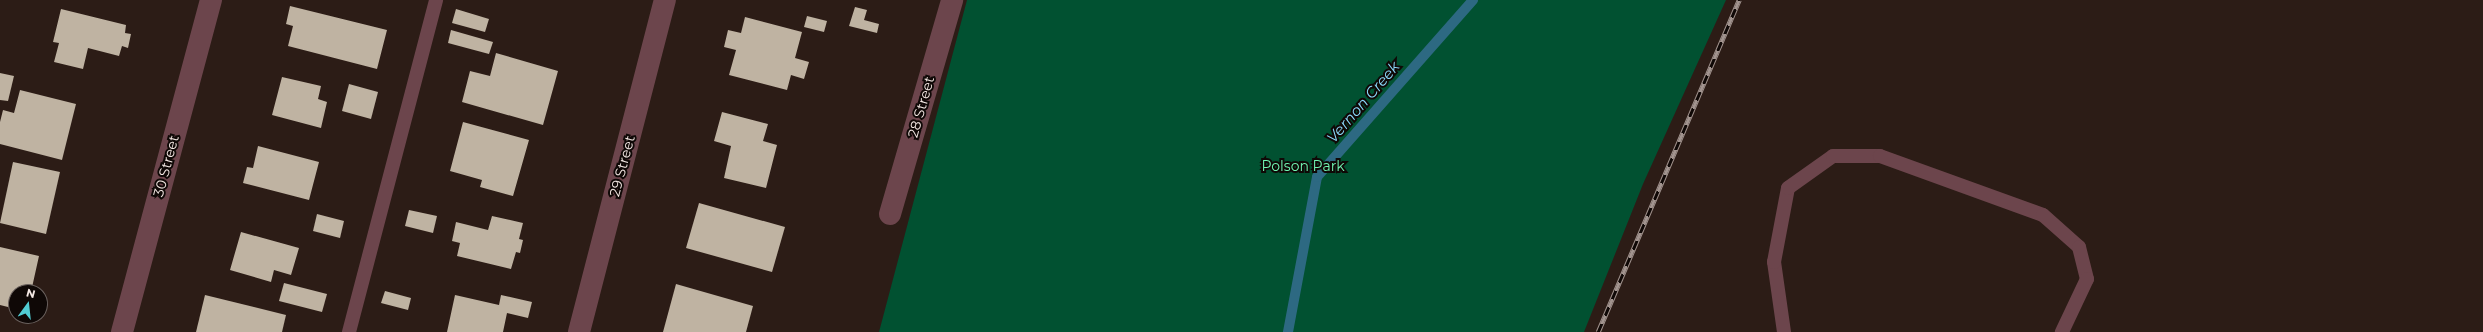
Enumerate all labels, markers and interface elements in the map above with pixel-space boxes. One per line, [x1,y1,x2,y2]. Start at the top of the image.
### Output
water label: Vernon Creek [1323,58,1403,146]
street label: 28 Street [904,74,938,140]
street label: 30 Street [150,133,182,199]
street label: 29 Street [606,134,638,198]
park label: Polson Park [1261,158,1345,174]
north arrow [8,284,48,324]
text: N [25,285,37,301]

